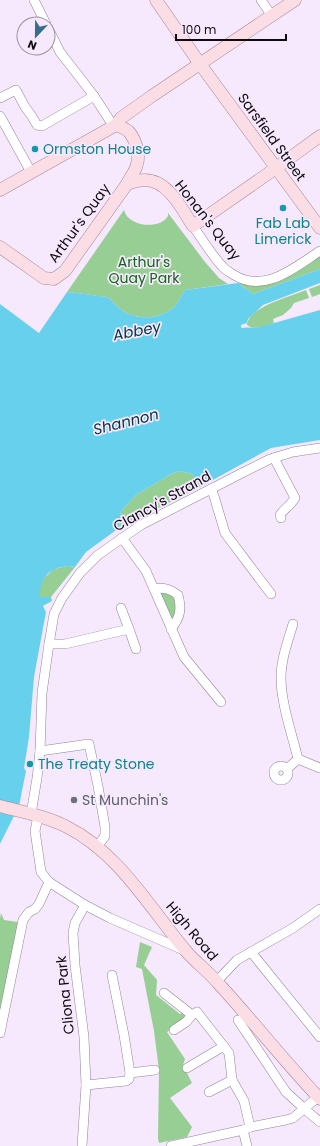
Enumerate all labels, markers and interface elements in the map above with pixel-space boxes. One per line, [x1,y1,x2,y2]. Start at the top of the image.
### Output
north arrow [16,16,56,56]
scale bar [176,16,286,42]
text: 100 m [182,21,216,38]
text: N [25,36,39,54]
street label: Sarsfield Street [233,89,311,185]
place label: Ormston House [43,139,152,159]
marker: Ormston House [30,144,40,154]
street label: Honan's Quay [170,176,246,264]
street label: Arthur's Quay [43,179,115,267]
marker: Fab Lab Limerick [278,203,288,213]
place label: Fab Lab Limerick [255,213,312,249]
park label: Arthur's Quay Park [108,252,180,288]
water label: Abbey [110,316,163,346]
water label: Shannon [91,403,161,440]
street label: Clancy's Strand [110,466,214,536]
place label: The Treaty Stone [38,754,155,774]
marker: The Treaty Stone [25,759,35,769]
place label: St Munchin's [82,790,168,810]
marker: St Munchin's [69,795,79,805]
street label: High Road [161,897,223,965]
street label: Cliona Park [51,954,79,1035]

